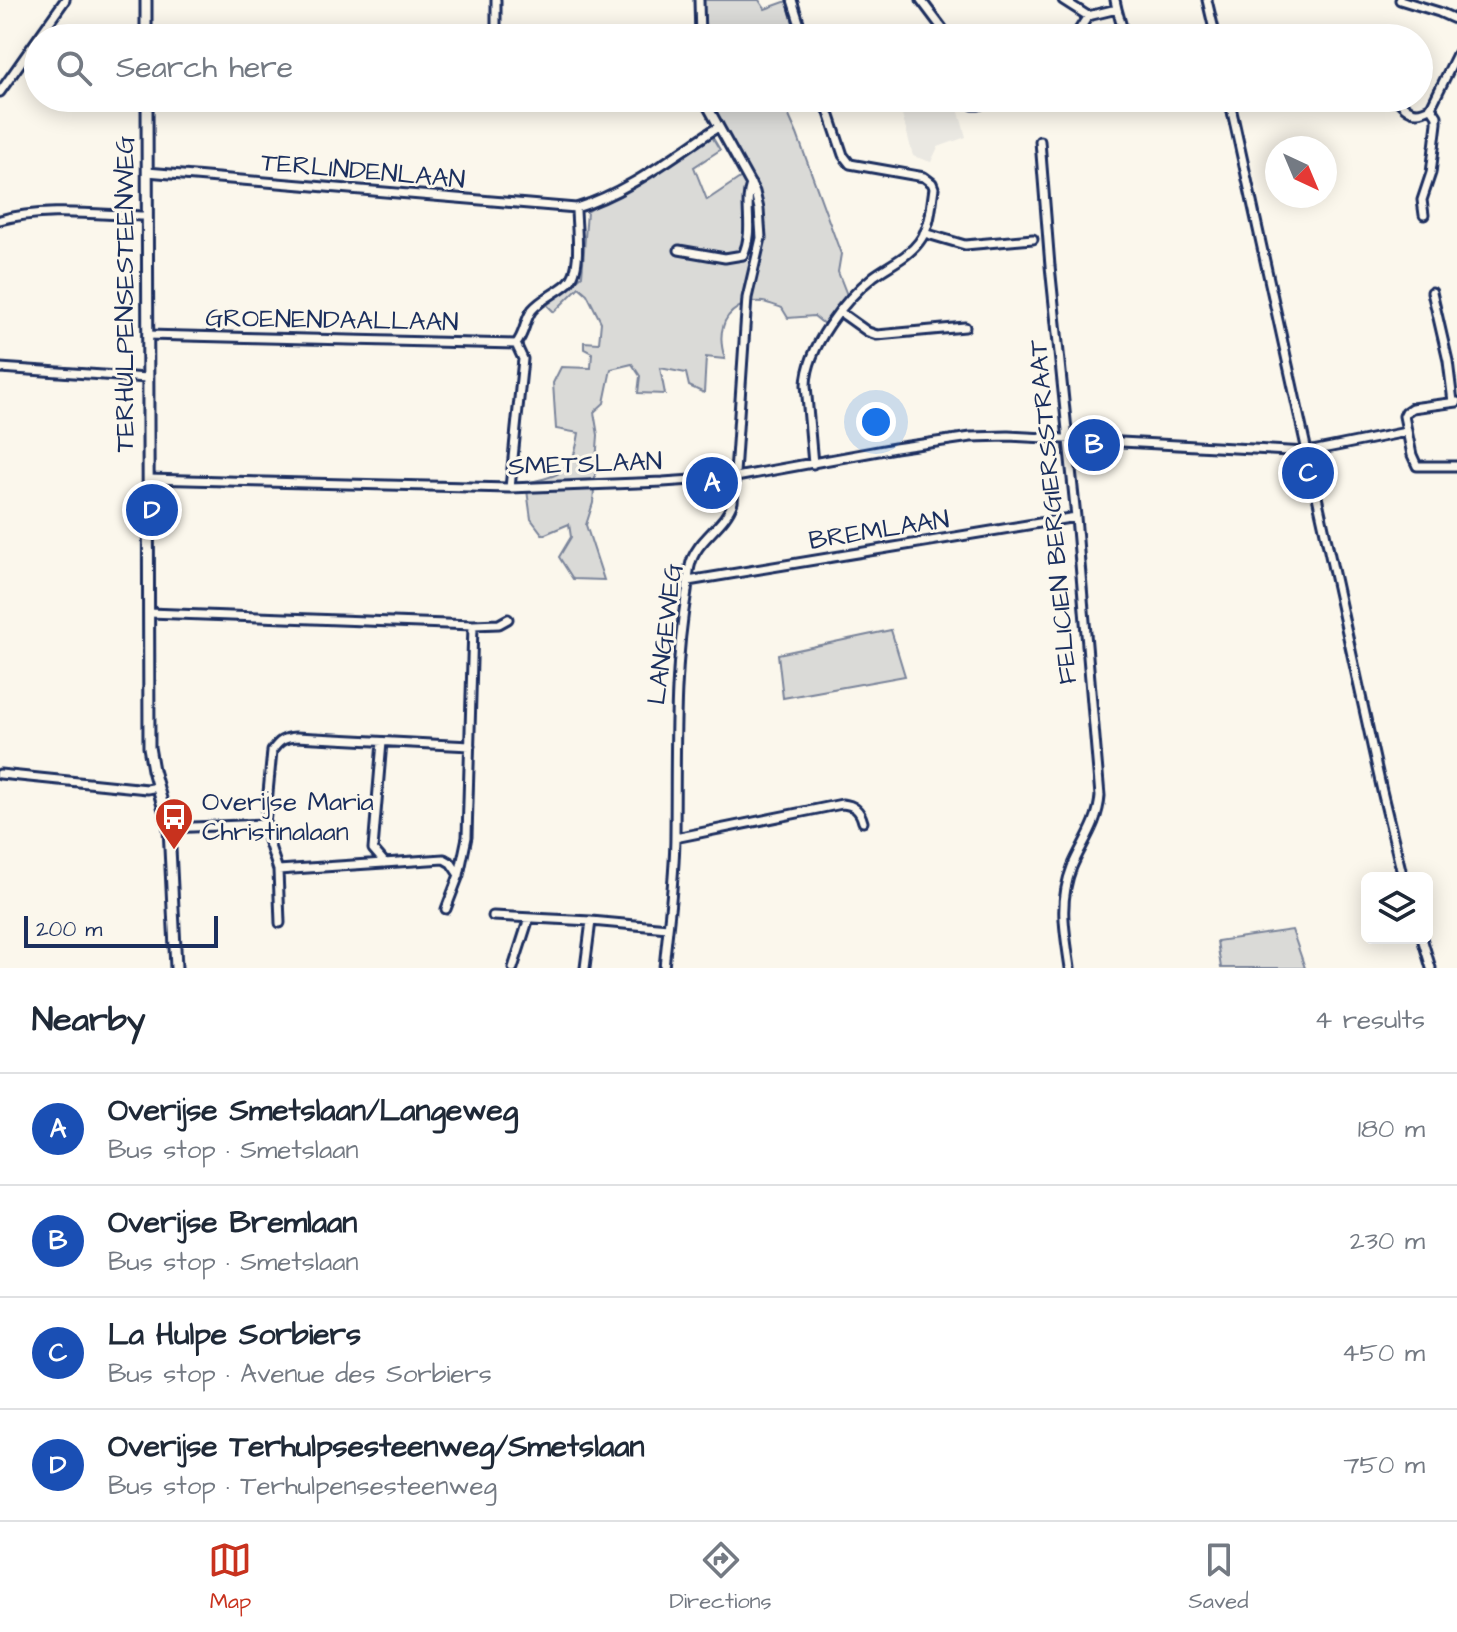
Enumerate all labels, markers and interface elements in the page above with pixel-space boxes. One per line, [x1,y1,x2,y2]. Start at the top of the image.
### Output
search box [24,24,1433,112]
icon: search [52,46,96,90]
text: Search here [116,47,293,89]
street label: TERHULPENSESTEENWEG [107,136,143,452]
north arrow [1265,136,1337,208]
street label: TERLINDENLAAN [260,144,466,198]
street label: GROENENDAALLAAN [205,300,459,340]
street label: FELICIEN BERGIERSSTRAAT [1020,337,1086,686]
your location [856,402,896,442]
pin: B [1068,415,1120,475]
street label: SMETSLAAN [507,443,663,485]
pin: C [1282,443,1334,503]
pin: A [686,453,738,513]
pin: D [126,480,178,540]
street label: BREMLAAN [806,501,952,559]
street label: LANGEWEG [638,561,692,707]
place label: Overijse Maria Christinalaan [202,784,374,850]
bus stop icon: Overijse Maria Christinalaan [153,796,195,851]
map controls [1361,872,1433,944]
button: layers [1361,872,1433,944]
scale bar [24,912,218,948]
text: 200 m [36,914,102,945]
text: Nearby [32,996,146,1044]
text: 4 results [1315,1002,1425,1038]
text: Overijse Smetslaan/Langeweg [108,1090,518,1132]
text: A [50,1111,66,1147]
text: 180 m [1358,1111,1425,1147]
text: Bus stop · Smetslaan [108,1132,358,1168]
text: Overijse Bremlaan [108,1202,357,1244]
text: B [49,1223,67,1259]
text: 230 m [1350,1223,1425,1259]
text: Bus stop · Smetslaan [108,1244,358,1280]
text: La Hulpe Sorbiers [108,1314,361,1356]
text: C [49,1335,67,1371]
text: 450 m [1342,1335,1425,1371]
text: Bus stop · Avenue des Sorbiers [108,1356,492,1392]
text: Overijse Terhulpsesteenweg/Smetslaan [108,1426,644,1468]
text: D [50,1447,66,1483]
text: 750 m [1344,1447,1425,1483]
text: Bus stop · Terhulpensesteenweg [108,1468,497,1504]
tab: Map [208,1538,252,1617]
tab: Directions [669,1538,772,1617]
tab: Saved [1189,1538,1249,1617]

